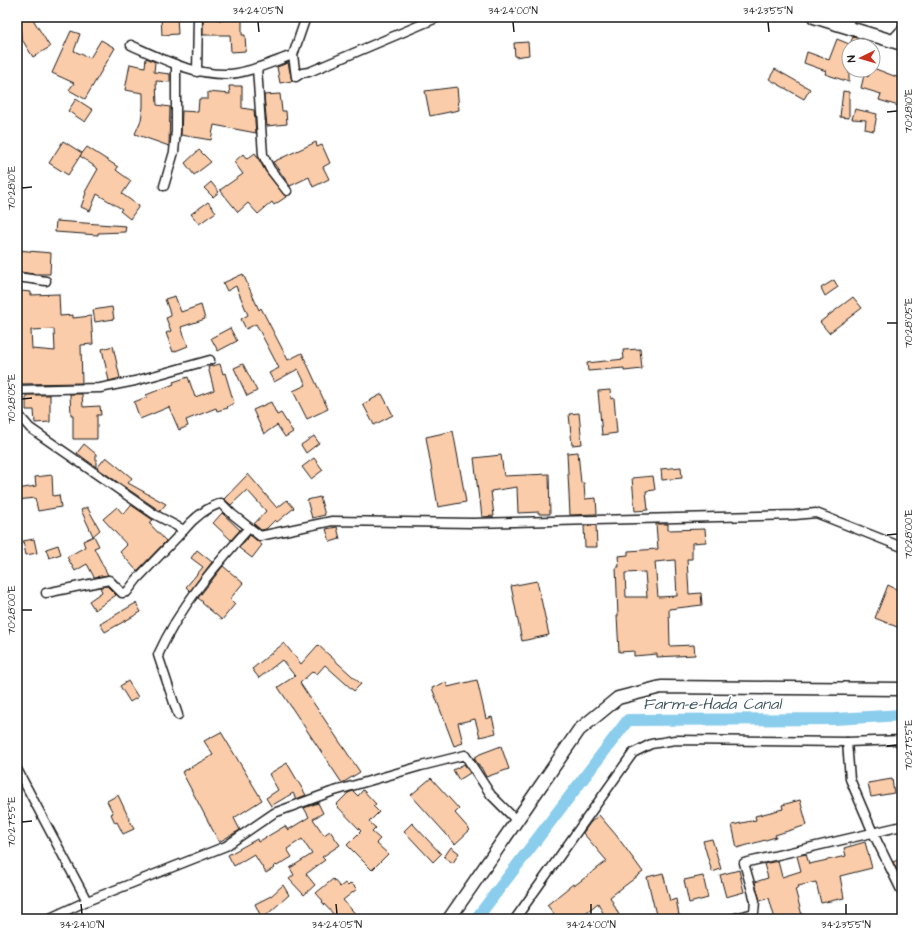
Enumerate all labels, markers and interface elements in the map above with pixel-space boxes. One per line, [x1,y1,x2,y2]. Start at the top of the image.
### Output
text: 34°24'05"N [233,4,283,18]
text: 34°24'00"N [488,4,538,18]
text: 34°23'55"N [743,4,793,18]
north arrow [841,38,881,78]
text: N [844,55,859,63]
text: 70°28'10"E [902,89,916,133]
text: 70°28'10"E [5,166,19,210]
text: 70°28'05"E [902,298,916,348]
text: 70°28'05"E [5,374,19,424]
text: 70°28'00"E [902,509,916,559]
text: 70°28'00"E [5,585,19,635]
water label: Farm-e-Hada Canal [643,693,783,715]
text: 70°27'55"E [902,720,916,770]
text: 70°27'55"E [5,797,19,847]
text: 34°24'10"N [60,918,104,932]
text: 34°24'05"N [312,918,362,932]
text: 34°24'00"N [566,918,616,932]
text: 34°23'55"N [821,918,871,932]

